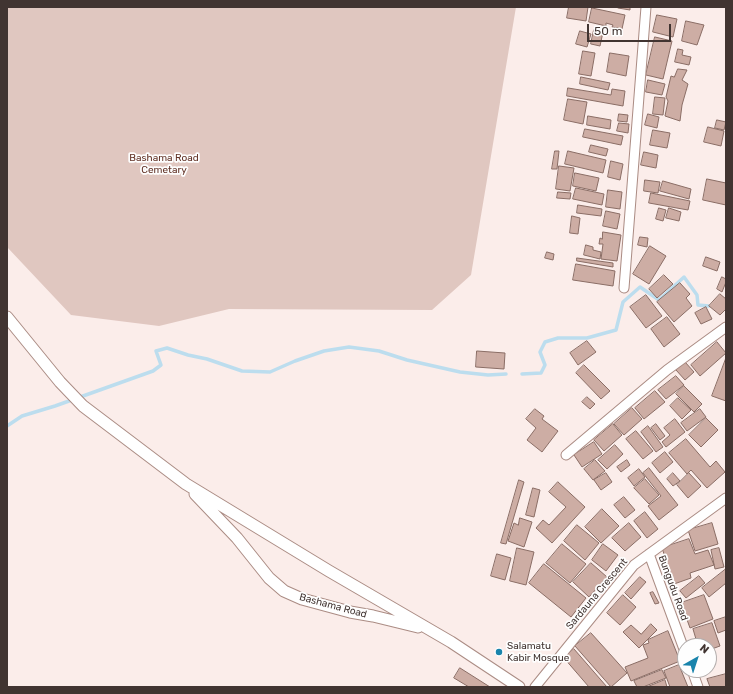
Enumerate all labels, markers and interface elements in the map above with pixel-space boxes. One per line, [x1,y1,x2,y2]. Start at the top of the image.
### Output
scale bar [589,16,673,42]
text: 50 m [594,24,622,38]
park label: Bashama Road Cemetary [129,152,199,176]
street label: Bungudu Road [656,554,690,622]
street label: Sardauna Crescent [564,556,630,632]
street label: Bashama Road [298,591,368,621]
north arrow [677,638,717,678]
place label: Salamatu Kabir Mosque [507,640,569,664]
text: N [697,642,711,657]
marker: Salamatu Kabir Mosque [494,647,504,657]

